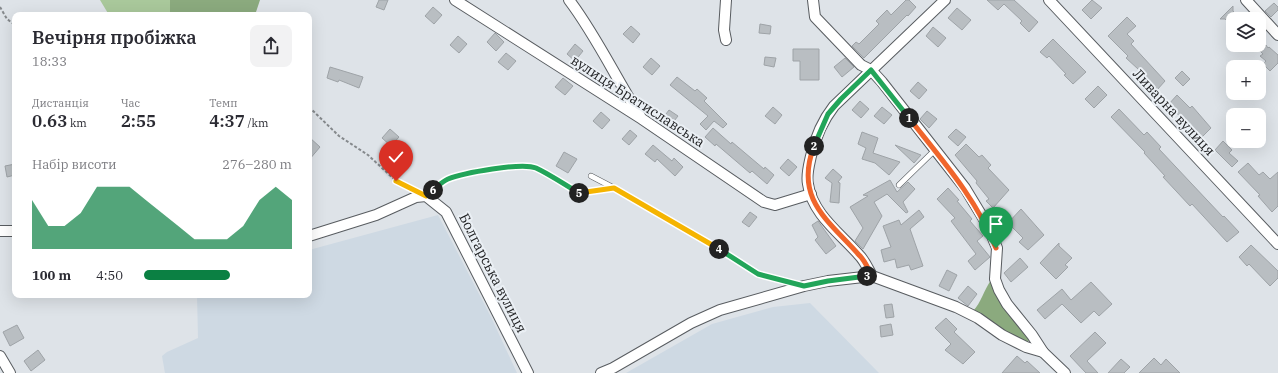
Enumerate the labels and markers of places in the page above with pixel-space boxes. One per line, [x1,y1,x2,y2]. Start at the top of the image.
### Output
pin: 1 [899,108,919,128]
pin: 2 [804,136,824,156]
pin [379,140,413,181]
pin: 6 [423,180,443,200]
pin: 5 [569,183,589,203]
pin [979,207,1013,248]
pin: 4 [709,239,729,259]
pin: 3 [857,266,877,286]

